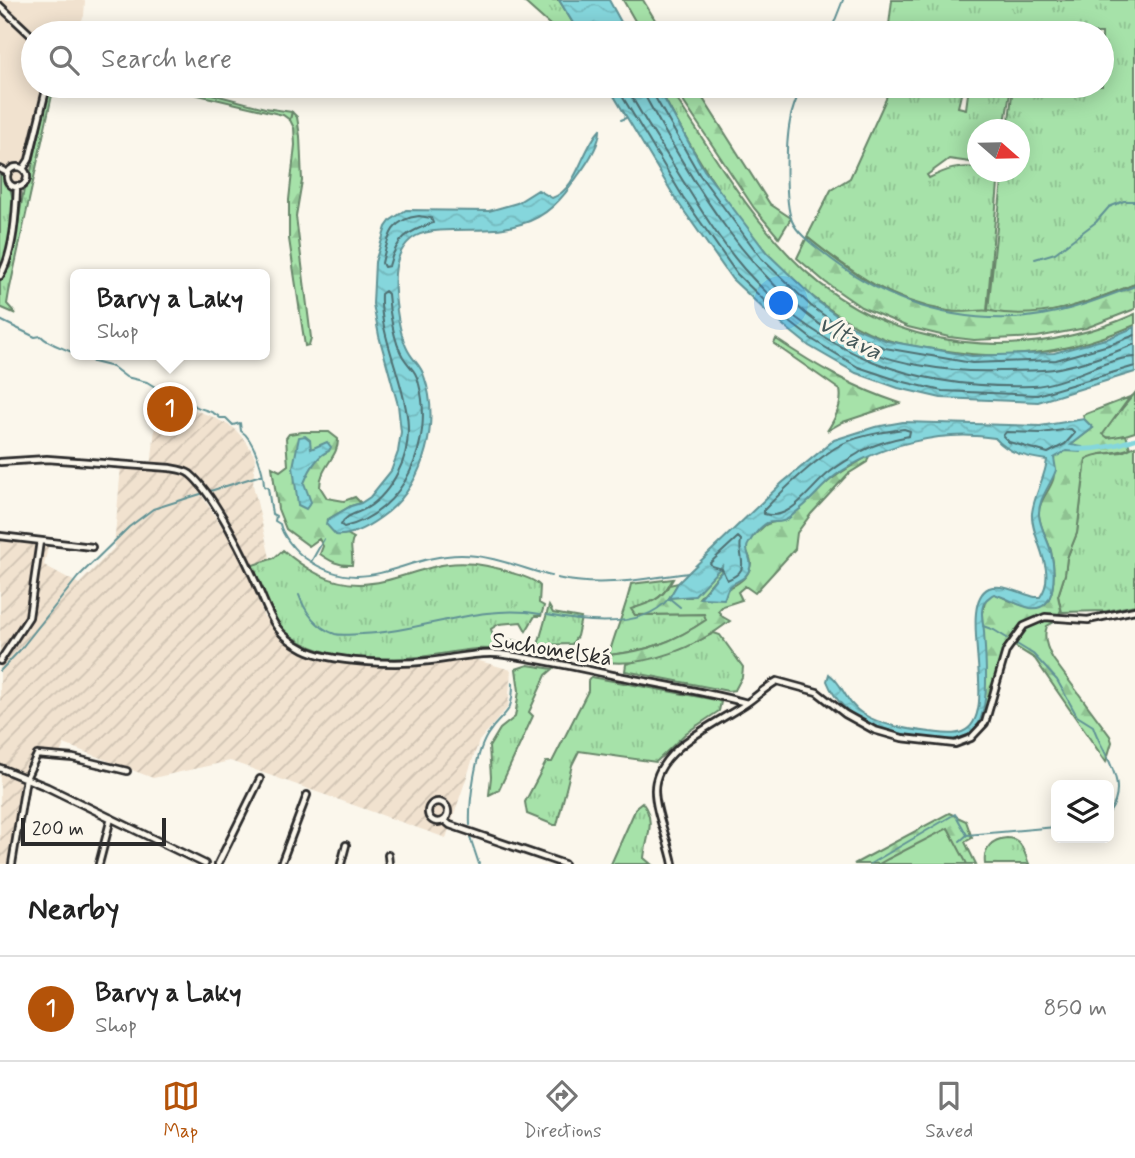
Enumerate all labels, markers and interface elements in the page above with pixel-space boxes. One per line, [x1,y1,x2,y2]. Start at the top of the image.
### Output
search box [21,21,1114,98]
icon: search [45,41,83,79]
text: Search here [101,43,232,77]
north arrow [967,119,1030,182]
popup [70,269,270,360]
text: Barvy a Laky [97,283,243,317]
your location [764,286,798,320]
water label: Vltava [812,309,887,368]
text: Shop [97,317,139,347]
pin: 1 [147,383,193,435]
street label: Suchomelská [489,626,614,674]
map controls [1051,780,1114,843]
button: layers [1051,780,1114,843]
scale bar [21,815,166,847]
text: 200 m [32,817,84,842]
text: Nearby [28,890,119,929]
text: Barvy a Laky [95,977,242,1011]
text: 1 [46,994,56,1024]
text: 850 m [1043,994,1107,1024]
text: Shop [95,1011,137,1041]
tab: Map [162,1077,200,1144]
tab: Directions [523,1077,602,1144]
tab: Saved [925,1077,973,1144]

